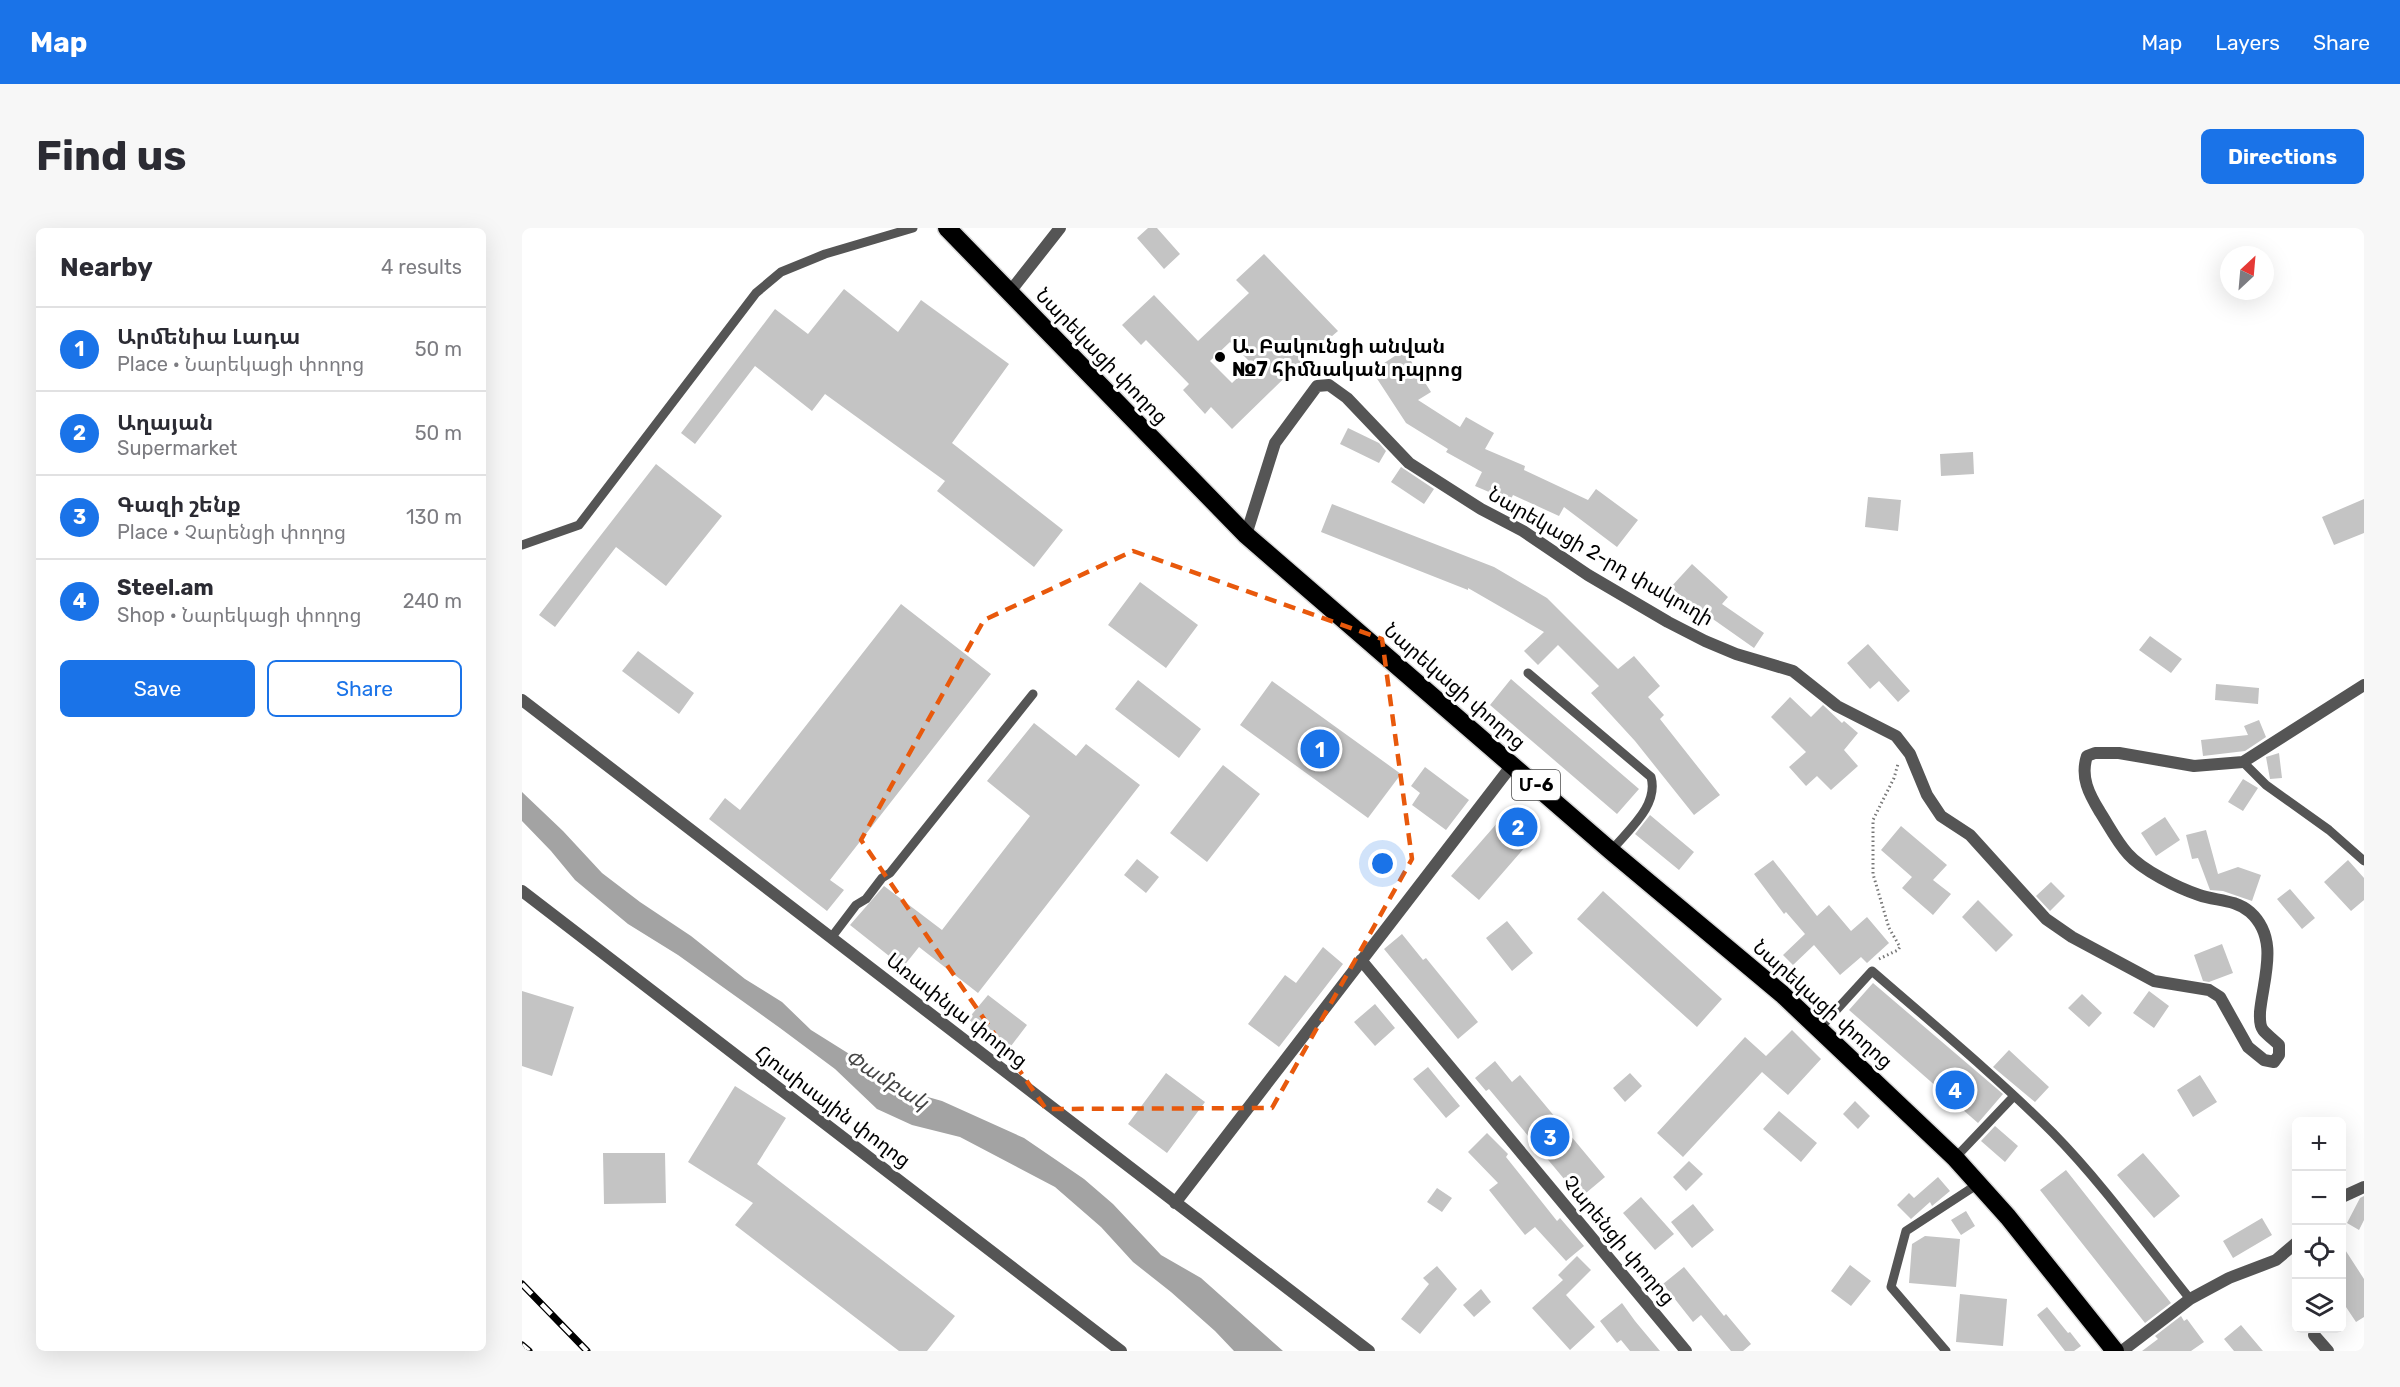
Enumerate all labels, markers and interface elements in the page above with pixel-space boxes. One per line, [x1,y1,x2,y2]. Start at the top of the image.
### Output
text: Map [30,26,87,59]
text: Map [2141,30,2182,55]
text: Layers [2215,30,2280,55]
text: Share [2313,30,2370,55]
button: Directions [2201,129,2364,184]
text: Find us [36,131,187,181]
north arrow [2220,246,2274,300]
text: Nearby [60,252,153,283]
text: 4 results [381,255,462,279]
street label: Նարեկացի փողոց [1031,283,1173,429]
text: Արմենիա Լադա [117,323,300,350]
place label: Ա. Բակունցի անվան №7 հիմնական դպրոց [1232,334,1463,381]
text: 1 [75,337,84,361]
text: 50 m [415,337,462,361]
marker: Ա. Բակունցի անվան №7 հիմնական դպրոց [1213,350,1227,364]
text: Place · Նարեկացի փողոց [117,352,364,376]
text: Աղայան [117,409,213,436]
text: 2 [73,421,86,445]
text: 50 m [415,421,462,445]
text: Supermarket [117,436,237,460]
street label: Նարեկացի 2-րդ փակուղի [1484,482,1718,630]
text: Գազի շենք [117,491,241,518]
text: 3 [73,505,86,529]
text: 130 m [406,505,462,529]
text: Place · Չարենցի փողոց [117,520,346,544]
text: Steel.am [117,574,214,601]
text: 4 [73,589,86,613]
text: 240 m [403,589,462,613]
text: Shop · Նարեկացի փողոց [117,603,361,627]
street label: Նարեկացի փողոց [1379,618,1531,754]
button: Save [60,660,255,717]
button: Share [267,660,462,717]
pin: 1 [1300,726,1340,772]
road number: Մ-6 [1512,770,1560,800]
pin: 2 [1498,804,1538,850]
your location [1368,849,1397,878]
street label: Նարեկացի փողոց [1748,935,1898,1073]
street label: Առափնյա փողոց [882,947,1032,1073]
street label: Հյուսիսային փողոց [751,1040,915,1172]
water label: Փամբակ [841,1044,934,1115]
pin: 4 [1936,1068,1974,1112]
pin: 3 [1530,1114,1570,1160]
map controls [2292,1117,2346,1333]
button: + [2292,1117,2346,1171]
street label: Չարենցի փողոց [1558,1170,1680,1310]
button: − [2292,1171,2346,1225]
button: locate [2292,1225,2346,1279]
button: layers [2292,1279,2346,1333]

